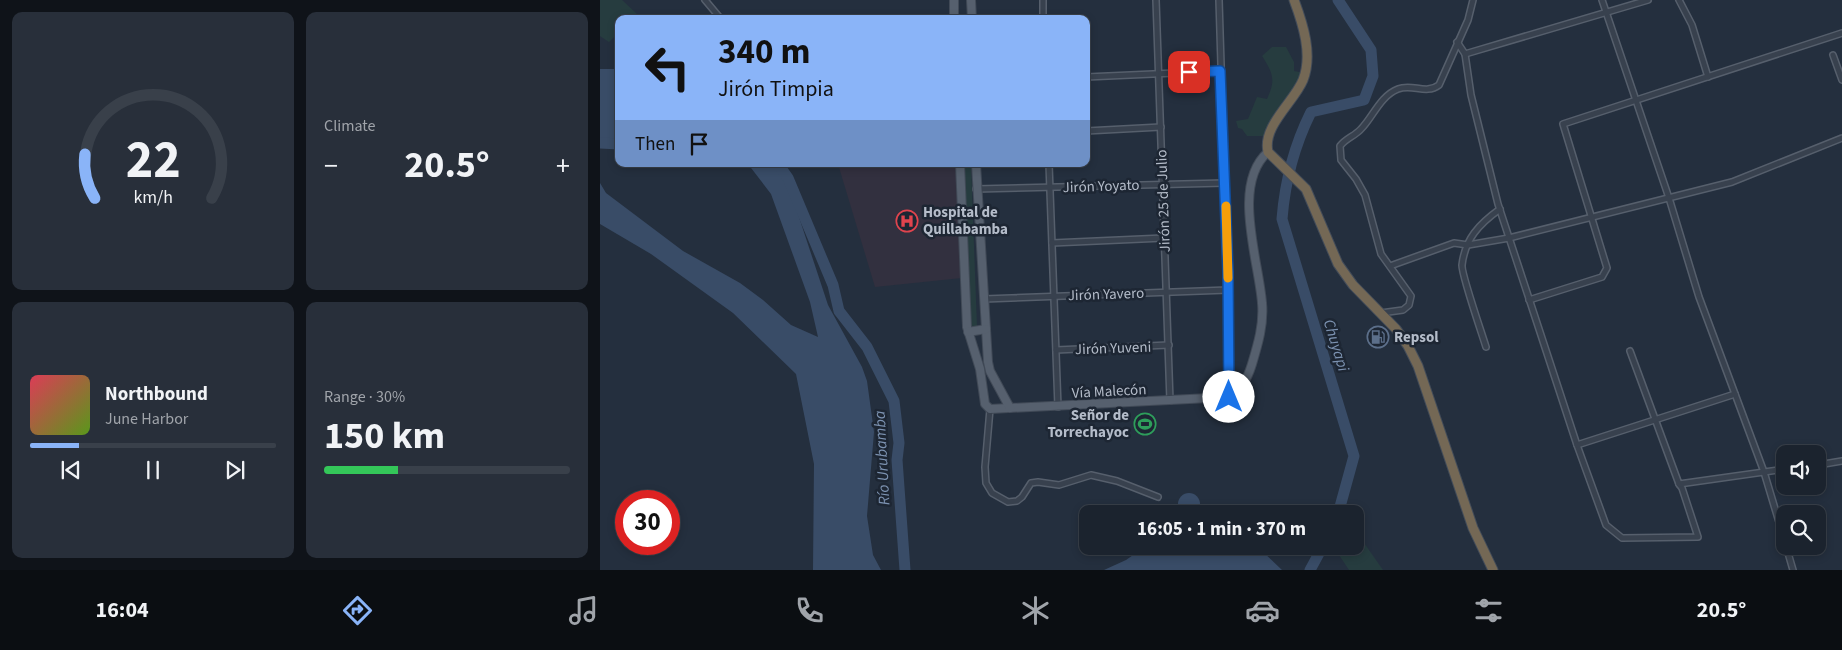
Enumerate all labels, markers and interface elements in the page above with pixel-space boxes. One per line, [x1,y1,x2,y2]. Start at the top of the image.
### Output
text: 340 m [718,27,810,77]
icon: left [635,35,700,100]
pin [1168,51,1210,93]
icon: arrive [1175,58,1203,86]
text: Jirón Timpia [718,73,834,105]
text: Climate [324,115,375,137]
text: 22 [126,124,180,198]
icon: arrive [685,130,713,158]
text: Then [635,131,675,158]
text: 20.5° [404,138,490,192]
text: − [324,146,338,186]
text: + [556,146,570,186]
street label: Jirón 25 de Julio [1151,149,1176,253]
street label: Jirón Yoyato [1062,175,1140,198]
text: km/h [133,185,173,210]
place label: Hospital de Quillabamba [923,202,1008,240]
hospital icon: Hospital de Quillabamba [895,209,919,233]
street label: Jirón Yavero [1067,283,1145,306]
water label: Chuyapi [1318,316,1354,374]
fuel station icon: Repsol [1366,325,1390,349]
place label: Repsol [1394,327,1439,348]
street label: Jirón Yuveni [1074,337,1152,360]
position arrow [1202,370,1254,422]
street label: Vía Malecón [1071,379,1147,404]
text: Northbound [105,381,208,408]
text: Range · 30% [324,386,405,408]
place label: Señor de Torrechayoc [1047,405,1129,443]
text: June Harbor [105,408,188,430]
text: 150 km [324,409,445,463]
water label: Río Urubamba [869,410,895,506]
sports icon: Señor de Torrechayoc [1133,412,1157,436]
map controls [1776,445,1826,555]
button: sound [1776,445,1826,495]
icon: previous [57,456,85,484]
icon: pause [139,456,167,484]
icon: next [221,456,249,484]
speed limit sign: 30 [615,490,680,555]
button: search [1776,505,1826,555]
text: 16:05 · 1 min · 370 m [1137,516,1306,543]
icon: directions [340,593,375,628]
icon: music [566,593,601,628]
icon: phone [792,593,827,628]
icon: climate [1018,593,1053,628]
icon: car [1245,593,1280,628]
icon: filters [1471,593,1506,628]
text: 16:04 [96,594,149,626]
text: 20.5° [1697,594,1746,626]

